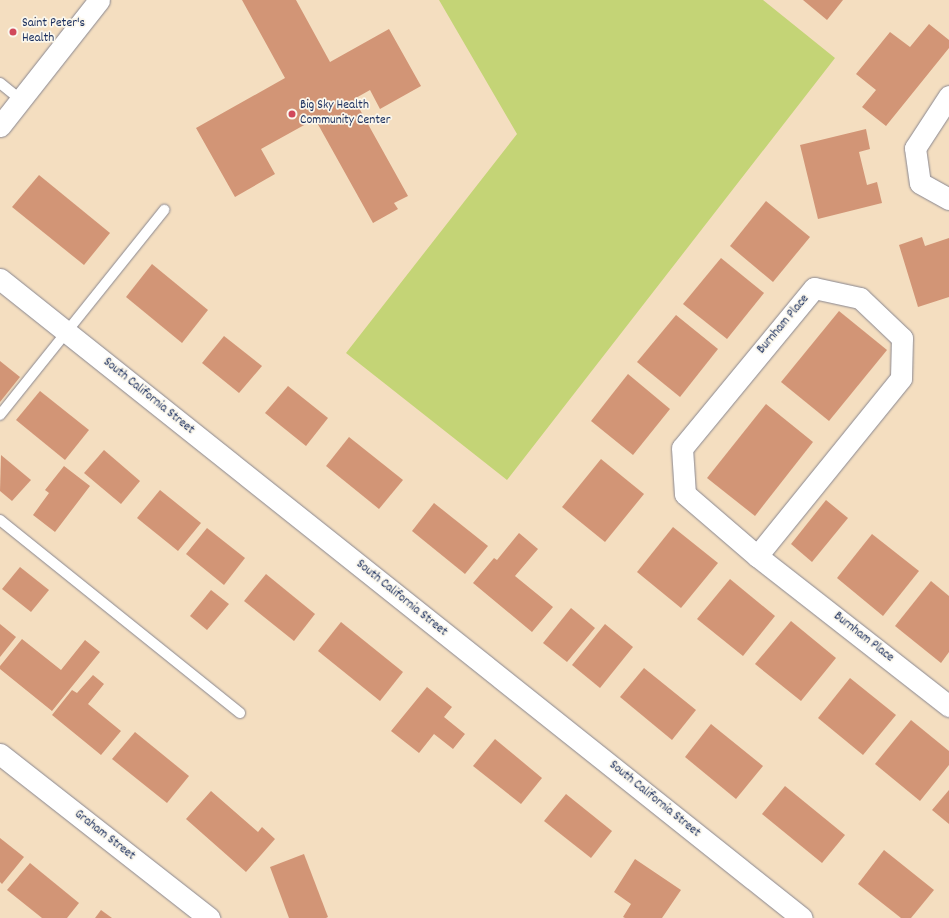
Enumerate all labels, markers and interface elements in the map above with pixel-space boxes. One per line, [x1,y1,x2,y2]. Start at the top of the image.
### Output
place label: Saint Peter's Health [22,17,85,48]
marker: Saint Peter's Health [7,26,19,38]
place label: Big Sky Health Community Center [300,99,391,130]
marker: Big Sky Health Community Center [287,109,297,119]
street label: Burnham Place [755,292,813,358]
street label: South California Street [99,355,197,439]
street label: South California Street [352,557,450,641]
street label: Burnham Place [830,610,896,666]
street label: South California Street [605,758,703,842]
street label: Graham Street [70,807,138,865]

